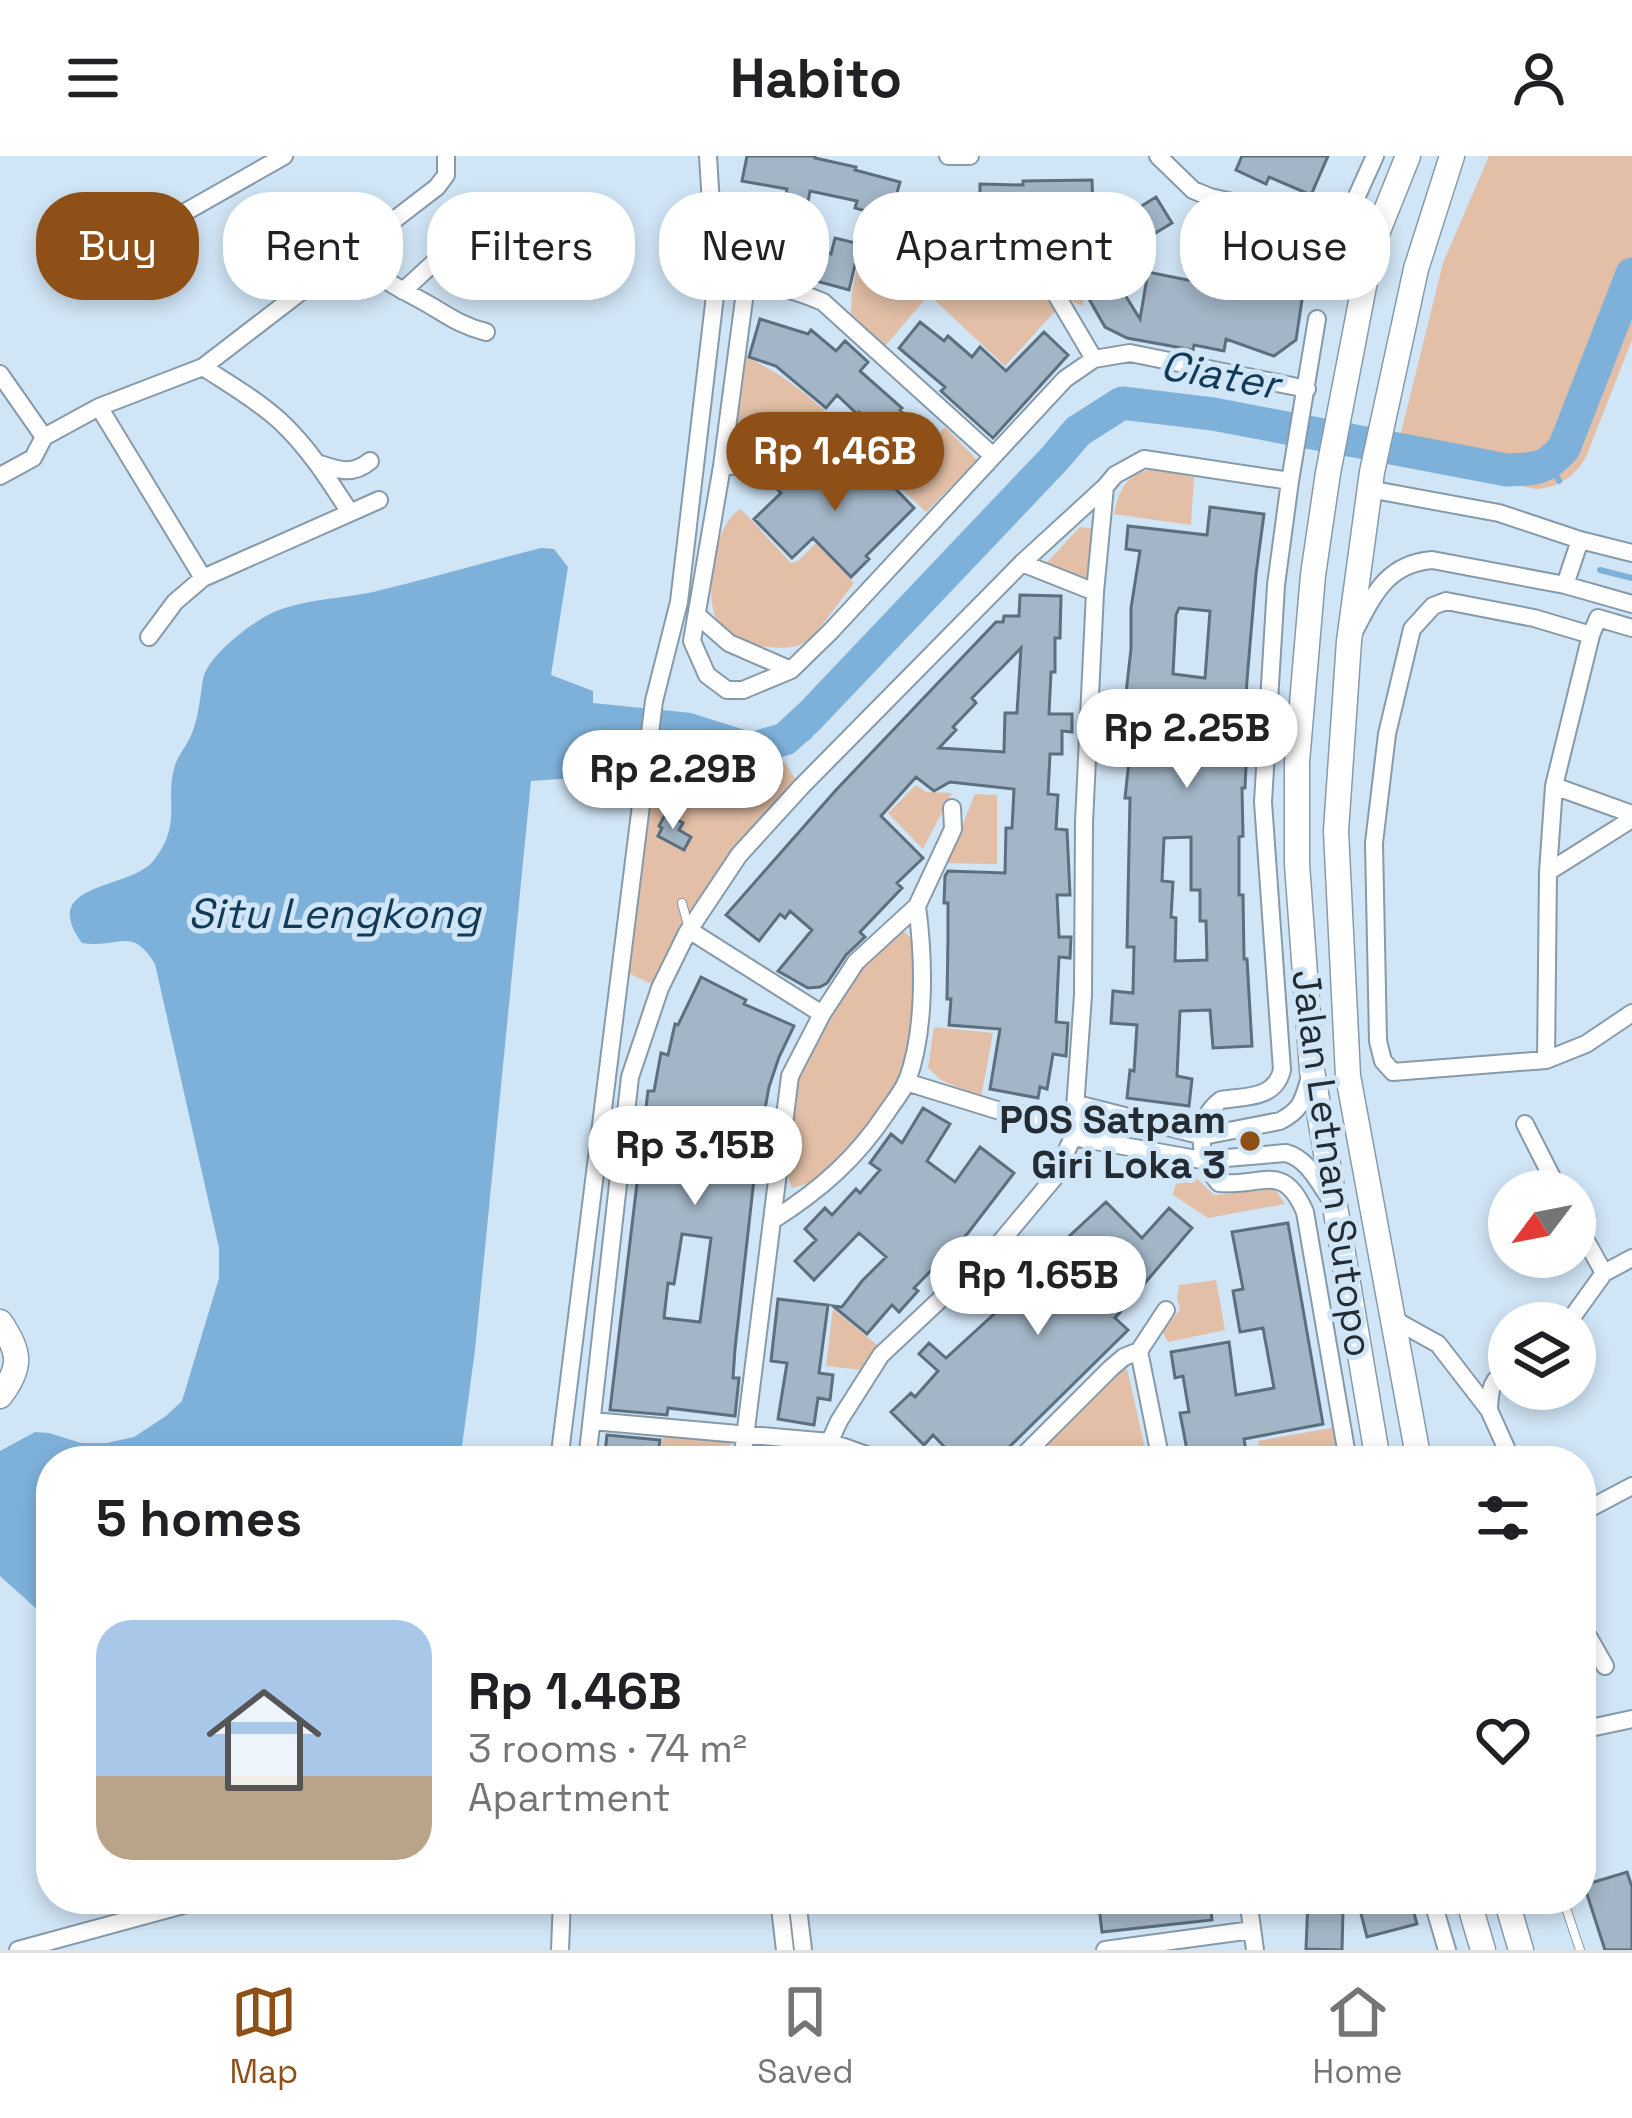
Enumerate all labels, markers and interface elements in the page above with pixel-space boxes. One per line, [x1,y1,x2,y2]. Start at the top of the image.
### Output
text: Habito [730,44,902,113]
icon: menu [60,45,126,111]
icon: person [1506,45,1572,111]
chip: Buy [36,192,199,300]
chip: Rent [223,192,403,300]
chip: Filters [427,192,635,300]
chip: New [659,192,829,300]
chip: Apartment [853,192,1156,300]
chip: House [1180,192,1390,300]
water label: Ciater [1157,338,1287,412]
pin: Rp 1.46B [711,412,959,514]
text: Rp 1.46B [753,426,917,475]
pin: Rp 2.25B [1063,689,1311,791]
text: Rp 2.25B [1104,703,1270,752]
pin: Rp 2.29B [549,730,797,832]
text: Rp 2.29B [589,744,757,793]
water label: Situ Lengkong [188,887,482,940]
street label: Jalan Letnan Sutopo [1281,966,1384,1360]
place label: POS Satpam Giri Loka 3 [999,1095,1226,1189]
pin: Rp 3.15B [571,1106,819,1208]
text: Rp 3.15B [615,1120,775,1169]
marker: POS Satpam Giri Loka 3 [1237,1128,1263,1154]
north arrow [1488,1170,1596,1278]
map controls [1488,1170,1596,1410]
pin: Rp 1.65B [914,1236,1162,1338]
text: Rp 1.65B [957,1250,1119,1299]
button: layers [1488,1302,1596,1410]
icon: filters [1470,1485,1536,1551]
text: 5 homes [96,1486,302,1551]
text: Rp 1.46B [468,1659,682,1724]
icon: home [192,1668,336,1812]
icon: heart [1470,1707,1536,1773]
text: 3 rooms · 74 m² [468,1724,747,1773]
text: Apartment [468,1773,671,1822]
tab: Map [230,1979,298,2093]
tab: Saved [757,1979,854,2093]
tab: Home [1313,1979,1402,2093]

